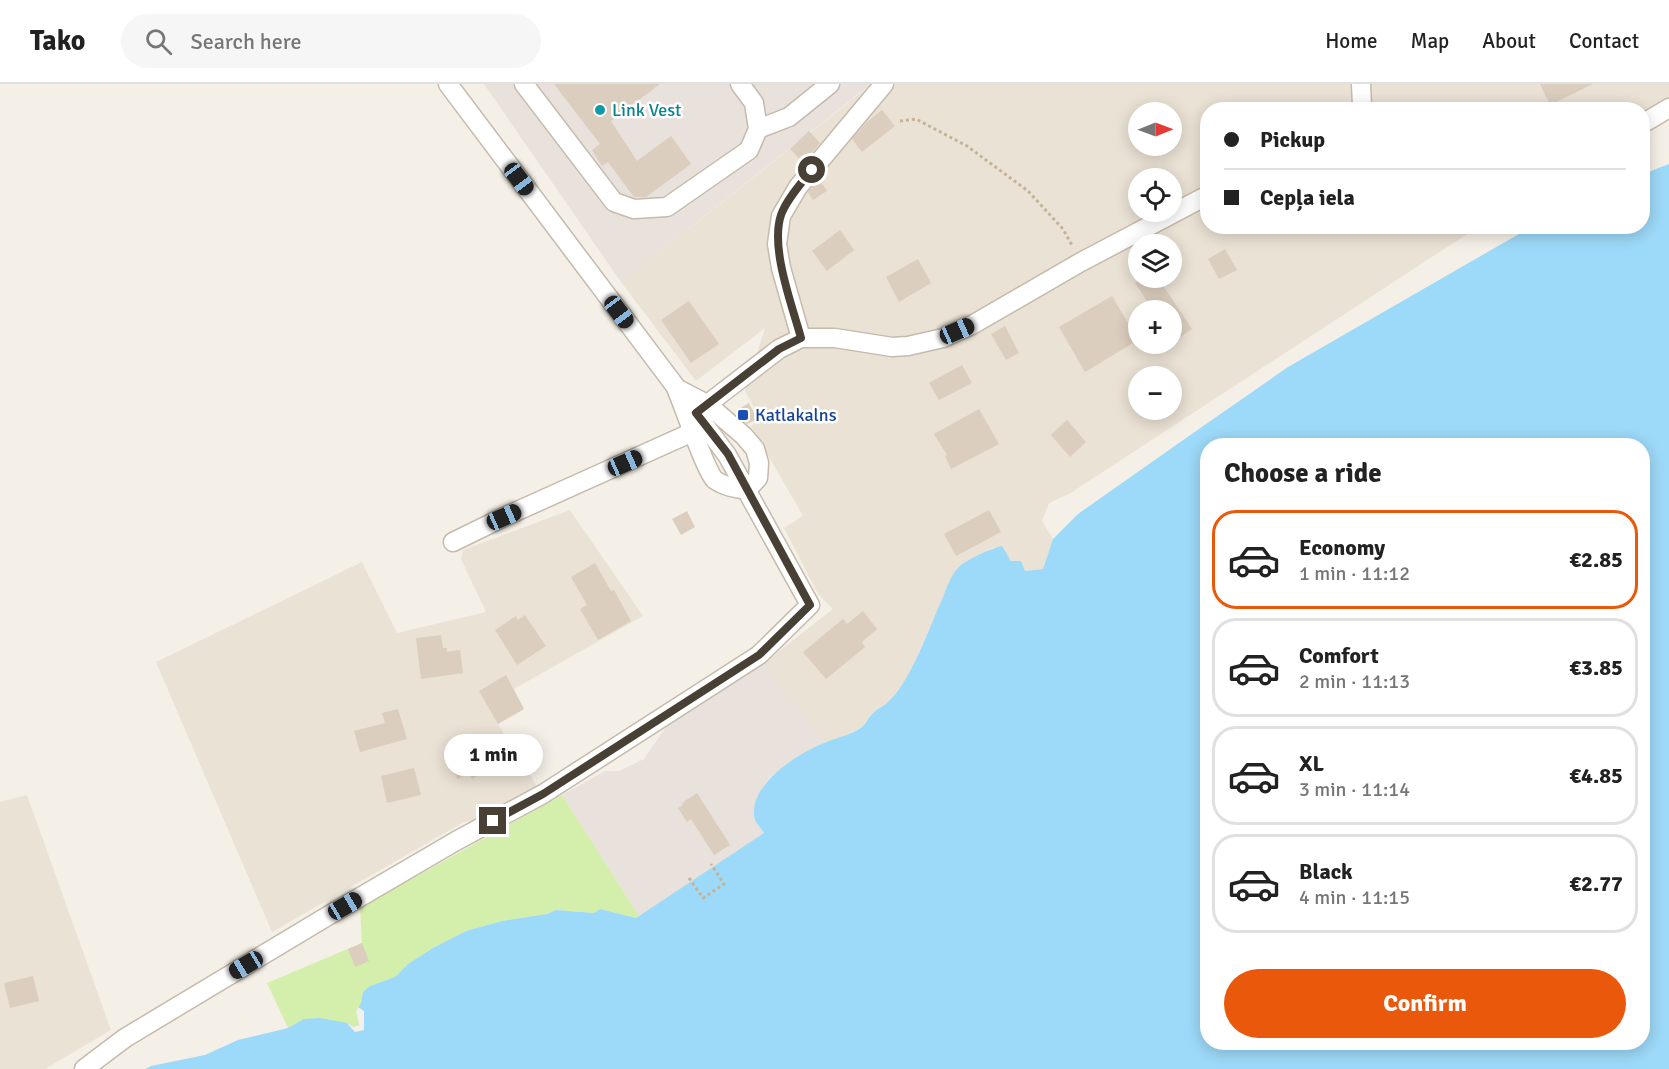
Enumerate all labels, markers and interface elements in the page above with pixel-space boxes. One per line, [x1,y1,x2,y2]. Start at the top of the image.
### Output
search box [121,14,541,68]
text: Tako [30,24,85,58]
icon: search [142,25,175,58]
text: Search here [190,28,301,55]
text: Home [1325,28,1378,54]
text: Map [1411,28,1449,54]
text: About [1482,28,1536,54]
text: Contact [1569,28,1639,54]
place label: Link Vest [612,99,681,121]
north arrow [1128,102,1182,156]
map controls [1128,102,1182,420]
marker: Link Vest [593,103,607,117]
text: Pickup [1260,126,1325,153]
route start [798,156,825,183]
car [501,159,537,199]
button: locate [1128,168,1182,222]
text: Cepļa iela [1260,184,1355,211]
button: layers [1128,234,1182,288]
car [601,292,637,332]
button: + [1128,300,1182,354]
car [937,315,977,347]
button: − [1128,366,1182,420]
place label: Katlakalns [755,404,837,426]
marker: Katlakalns [736,408,750,422]
car [605,447,645,479]
text: Choose a ride [1224,457,1382,490]
car [484,501,524,533]
icon: car [1227,533,1281,587]
text: Economy [1299,534,1385,561]
text: €2.85 [1569,546,1623,573]
text: 1 min · 11:12 [1299,561,1410,586]
icon: car [1227,641,1281,695]
text: Comfort [1299,642,1379,669]
text: €3.85 [1569,654,1623,681]
text: 2 min · 11:13 [1299,669,1410,694]
callout: 1 min [444,734,542,776]
text: 1 min [469,742,518,767]
icon: car [1227,749,1281,803]
text: XL [1299,750,1324,777]
text: €4.85 [1569,762,1623,789]
text: 3 min · 11:14 [1299,777,1410,802]
route end [479,807,506,834]
icon: car [1227,857,1281,911]
text: Black [1299,858,1353,885]
text: €2.77 [1569,870,1623,897]
text: 4 min · 11:15 [1299,885,1410,910]
car [325,889,365,923]
car [226,948,266,982]
button: Confirm [1224,969,1626,1038]

